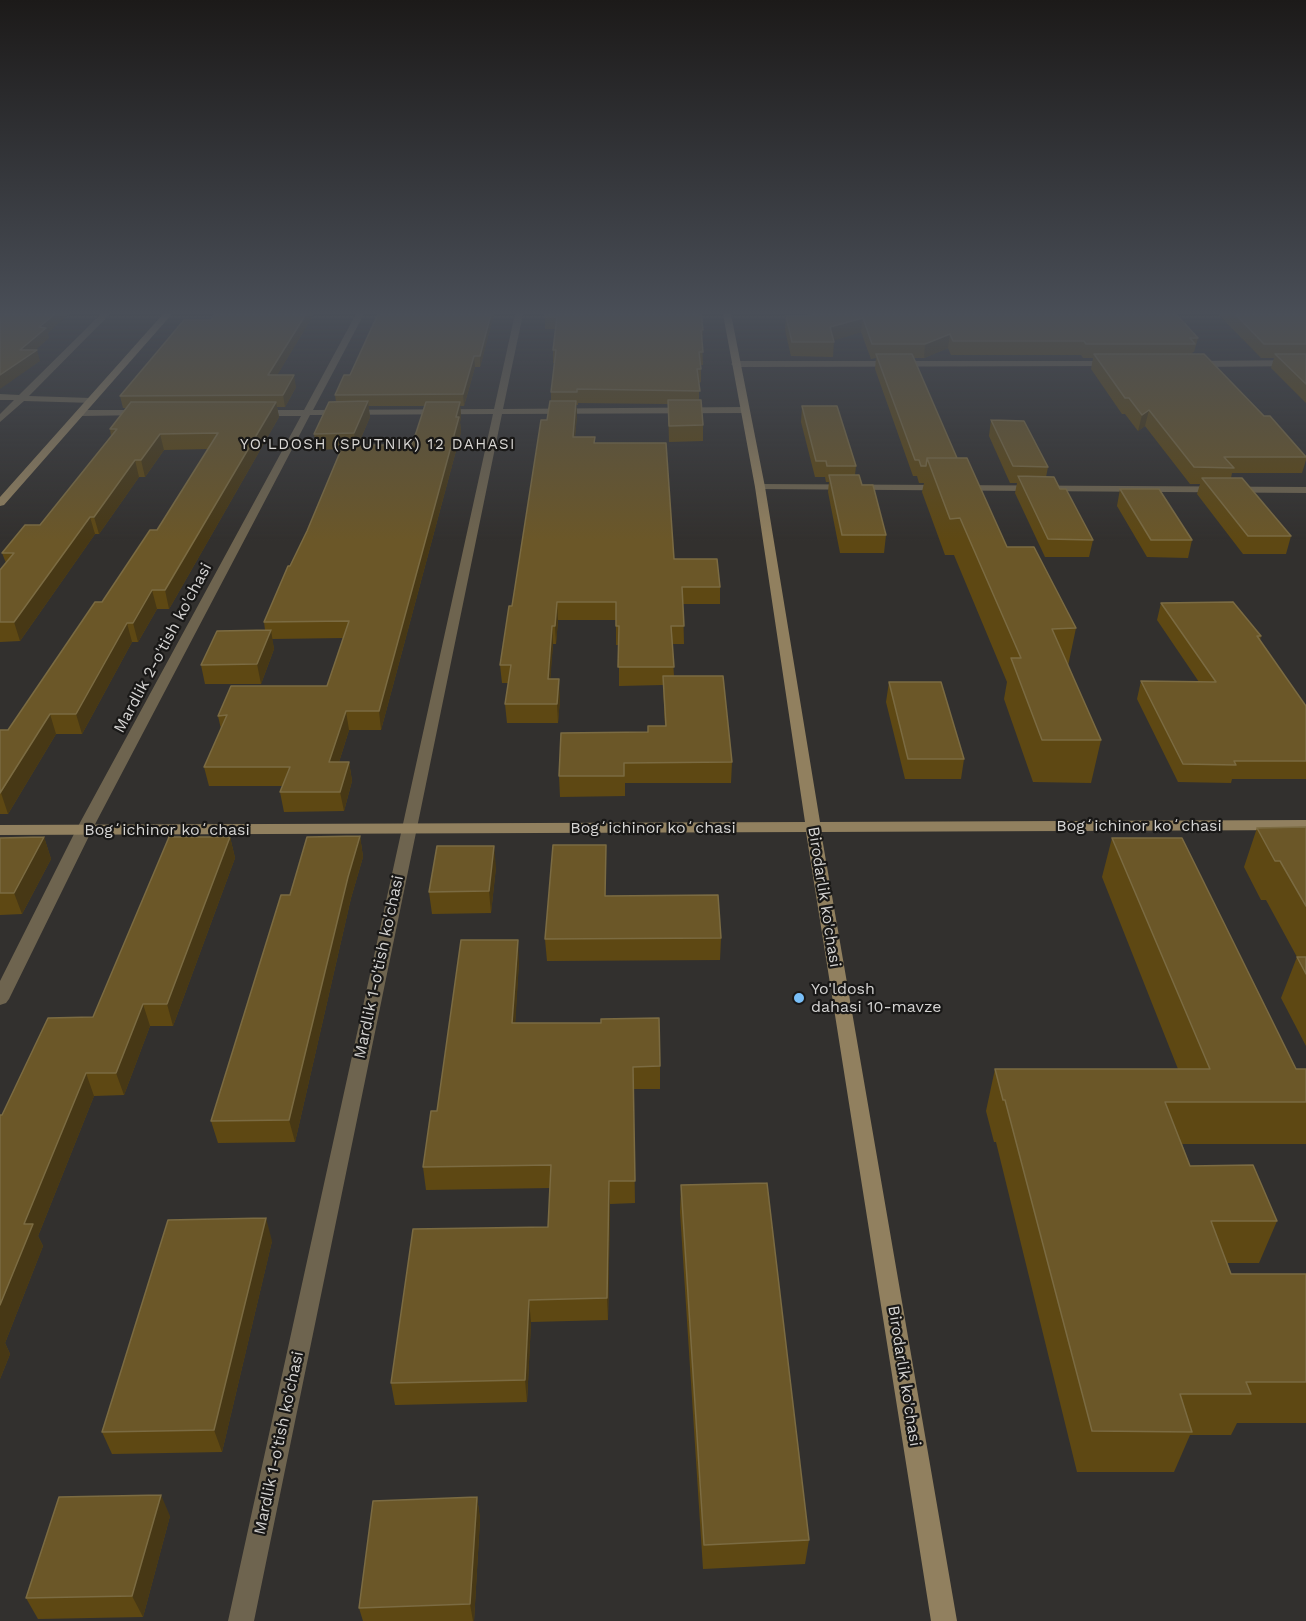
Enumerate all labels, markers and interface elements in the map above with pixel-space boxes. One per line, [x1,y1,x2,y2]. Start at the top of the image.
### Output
district label: YO‘LDOSH (SPUTNIK) 12 DAHASI [240,436,516,454]
street label: Mardlik 2-o'tish ko'chasi [110,560,216,736]
street label: Bogʻichinor koʻchasi [1056,816,1222,836]
street label: Bogʻichinor koʻchasi [570,818,736,838]
street label: Bogʻichinor koʻchasi [84,820,250,840]
street label: Birodarlik ko'chasi [803,825,845,969]
street label: Mardlik 1-o'tish ko'chasi [350,874,408,1060]
place label: Yo'ldosh dahasi 10-mavze [811,979,942,1017]
marker: Yo'ldosh dahasi 10-mavze [792,991,806,1005]
street label: Birodarlik ko'chasi [883,1304,925,1448]
street label: Mardlik 1-o'tish ko'chasi [250,1350,308,1536]

